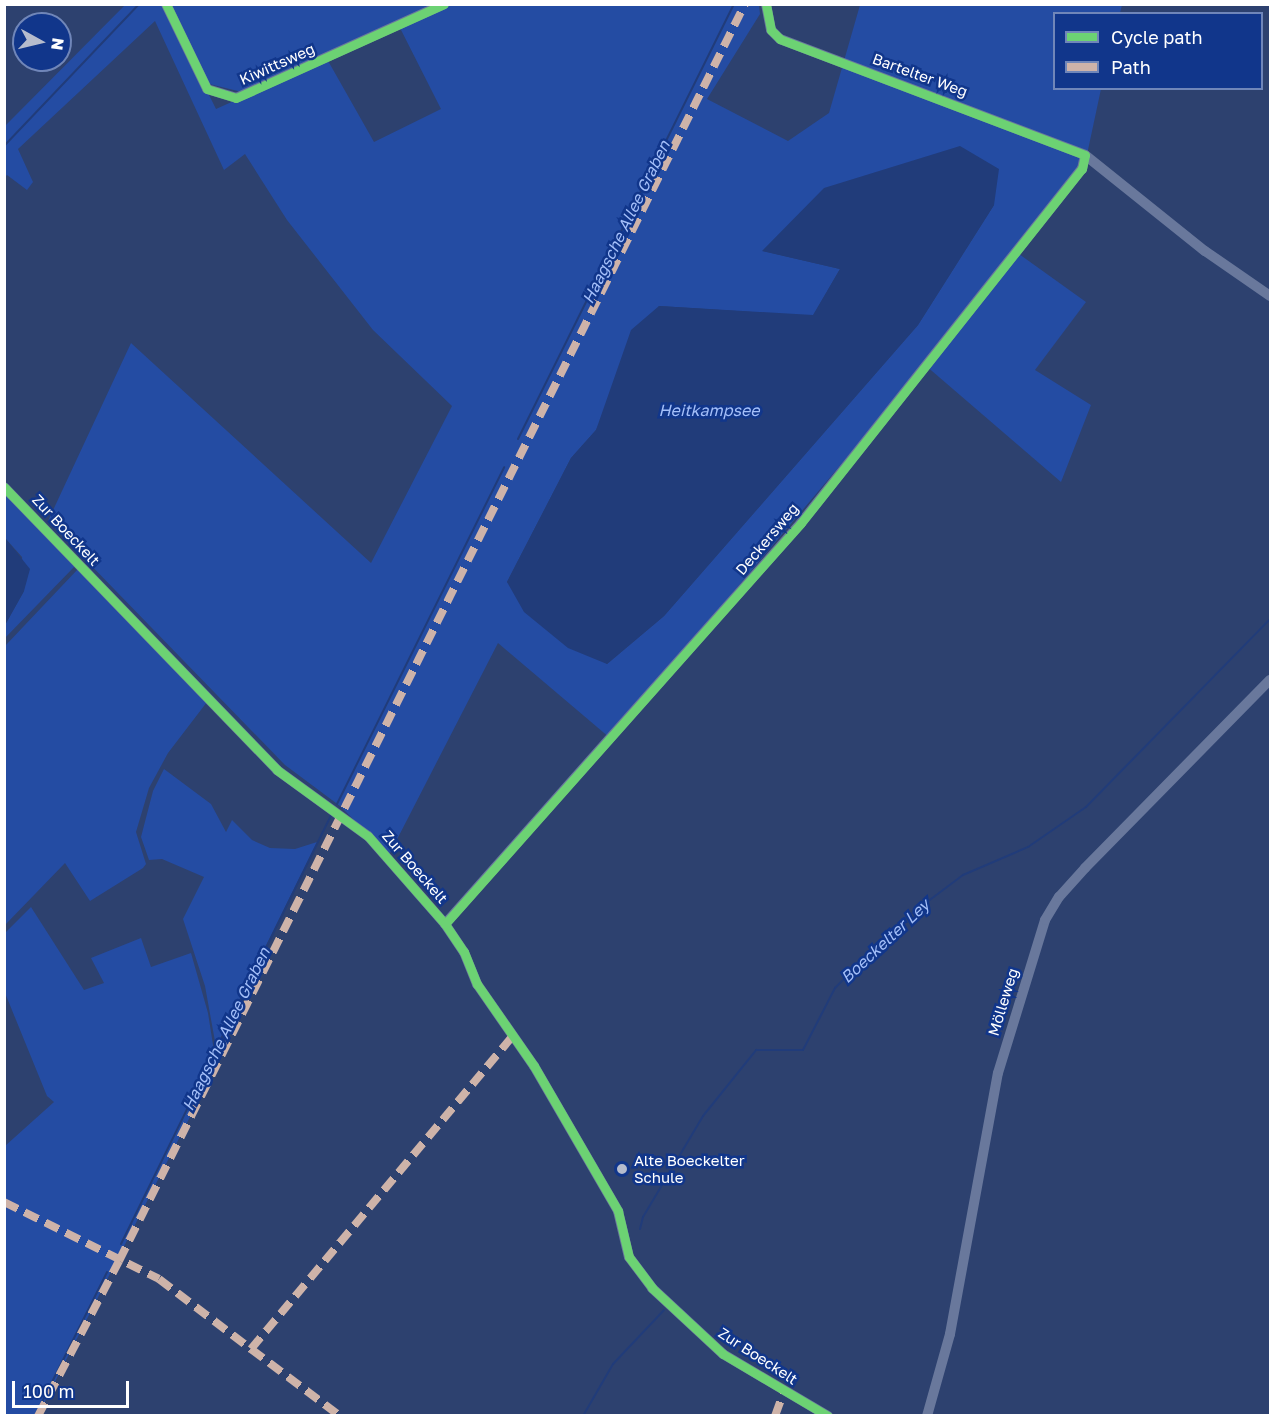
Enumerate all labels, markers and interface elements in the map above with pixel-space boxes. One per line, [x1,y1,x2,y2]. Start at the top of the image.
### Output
north arrow [12,12,72,72]
legend [1053,12,1263,90]
text: Cycle path [1111,26,1203,48]
text: N [47,37,69,52]
street label: Kiwittsweg [237,39,317,89]
street label: Bartelter Weg [870,49,970,101]
text: Path [1111,56,1151,78]
water label: Haagsche Allee Graben [578,137,674,307]
water label: Heitkampsee [658,400,760,420]
street label: Zur Boeckelt [28,491,104,569]
street label: Deckersweg [732,500,802,578]
street label: Zur Boeckelt [378,827,452,907]
water label: Boeckelter Ley [837,895,933,987]
water label: Haagsche Allee Graben [178,944,274,1114]
street label: Mölleweg [984,966,1022,1038]
place label: Alte Boeckelter Schule [634,1151,745,1186]
marker: Alte Boeckelter Schule [615,1162,629,1176]
street label: Zur Boeckelt [715,1324,801,1388]
scale bar [15,1369,132,1407]
text: 100 m [23,1380,74,1402]

